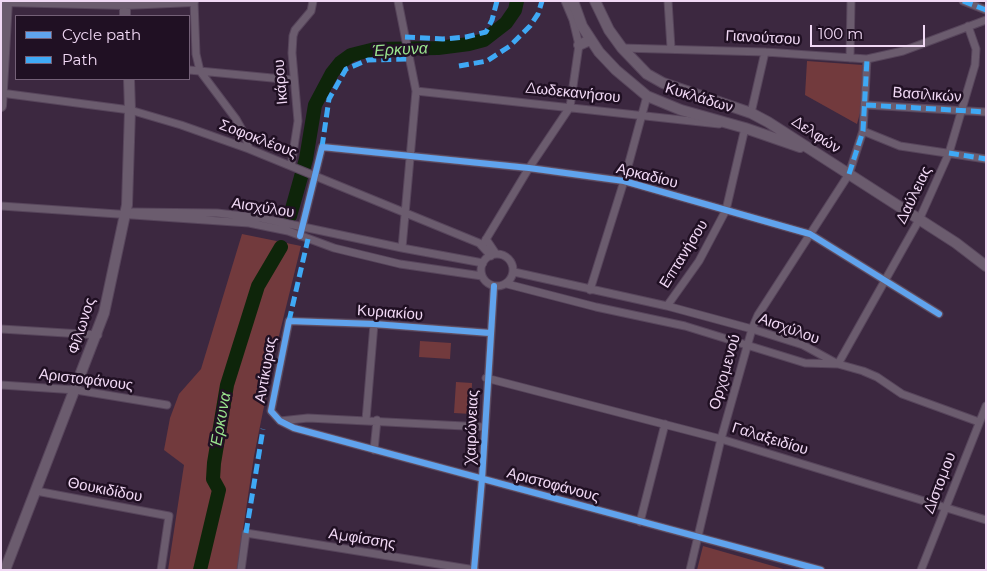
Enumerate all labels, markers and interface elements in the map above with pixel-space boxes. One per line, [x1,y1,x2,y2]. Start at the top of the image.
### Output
legend [15,15,190,80]
scale bar [812,15,927,47]
text: 100 m [818,24,863,43]
text: Cycle path [62,25,141,44]
street label: Γιανούτσου [725,27,801,49]
water label: Έρκυνα [372,39,428,61]
text: Path [62,50,98,69]
street label: Ικάρου [270,59,292,105]
street label: Δωδεκανήσου [525,79,621,107]
street label: Κυκλάδων [663,79,735,117]
street label: Βασιλικών [892,84,962,106]
street label: Δελφών [788,113,844,157]
street label: Σοφοκλέους [217,116,299,162]
street label: Αρκαδίου [614,160,680,192]
street label: Δαύλειας [892,163,936,227]
street label: Αισχύλου [230,194,296,222]
street label: Επτανήσου [656,217,712,291]
street label: Φίλωνος [64,296,100,356]
street label: Κυριακίου [356,302,424,324]
street label: Αισχύλου [756,310,822,348]
street label: Ορχομενού [706,332,744,412]
street label: Αντίκυρας [251,336,281,404]
street label: Αριστοφάνους [38,365,134,395]
street label: Χαιρώνειας [462,390,482,464]
water label: Έρκυνα [207,391,235,449]
street label: Γαλαξειδίου [730,419,810,459]
street label: Δίστομου [920,450,960,516]
street label: Αριστοφάνους [505,464,601,506]
street label: Θουκιδίδου [66,474,144,506]
street label: Αμφίσσης [327,525,397,553]

